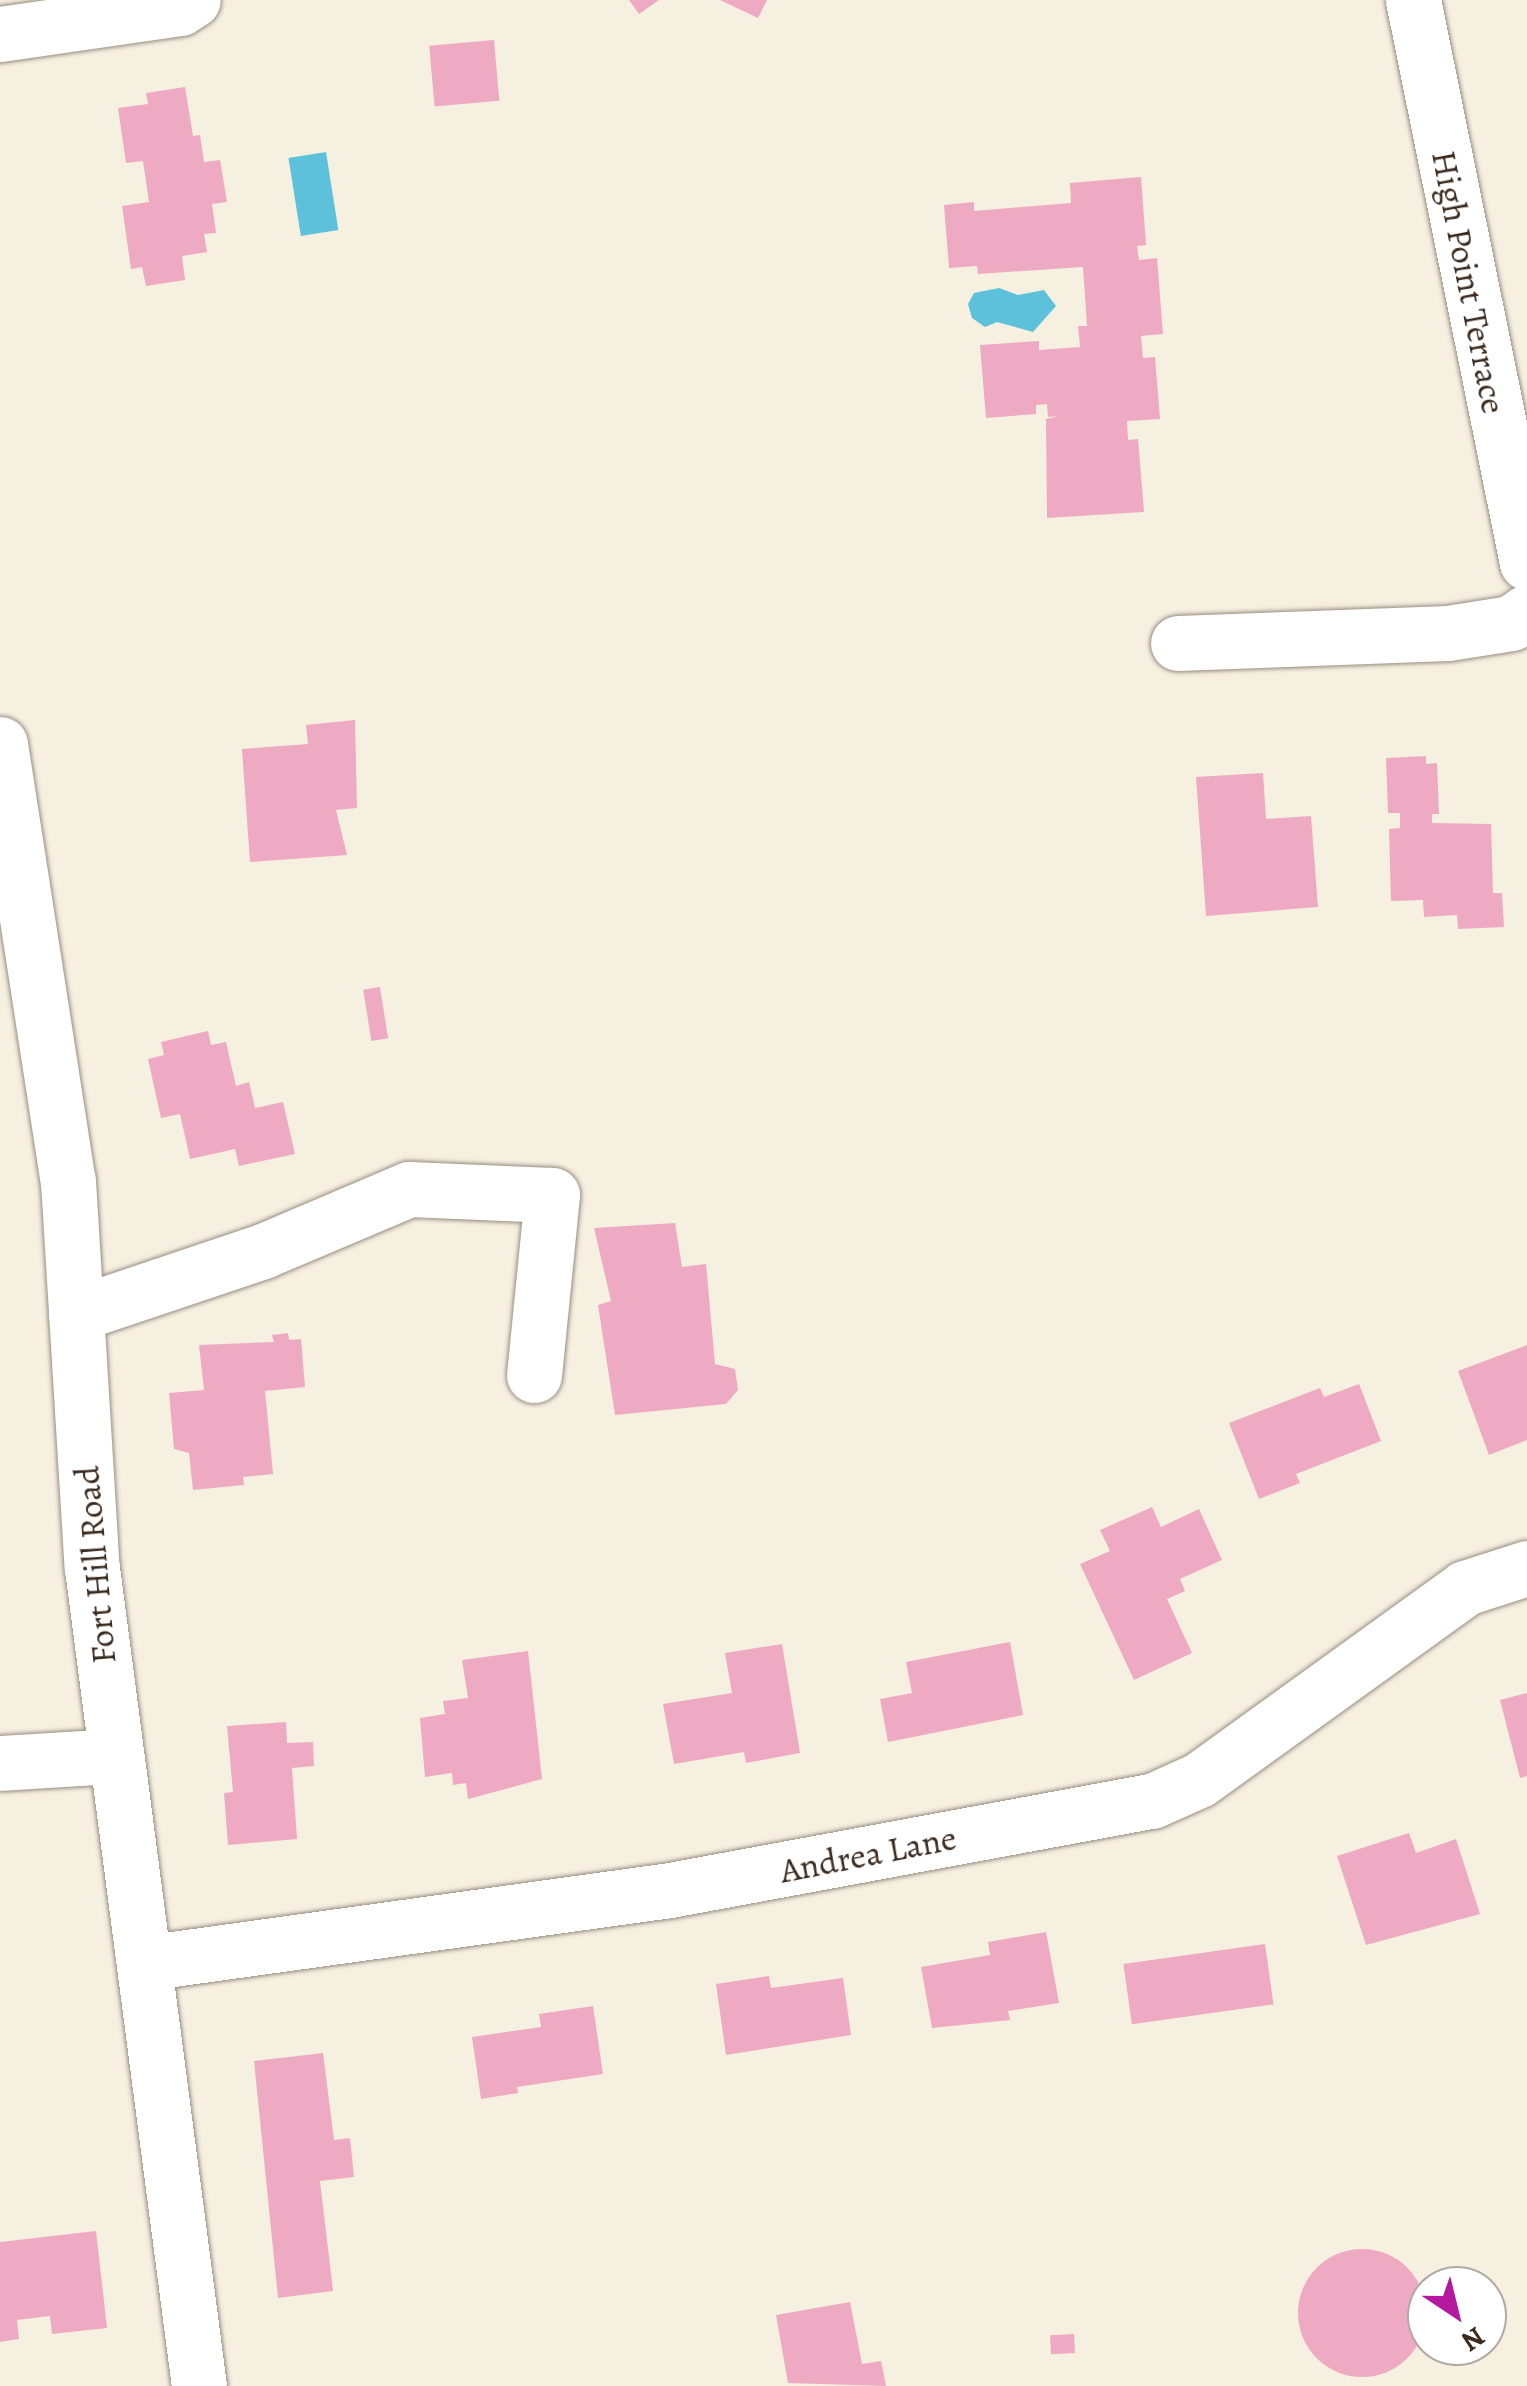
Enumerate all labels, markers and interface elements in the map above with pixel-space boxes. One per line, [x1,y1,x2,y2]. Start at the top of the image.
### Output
street label: High Point Terrace [1423,147,1515,417]
street label: Fort Hill Road [65,1464,125,1666]
street label: Andrea Lane [776,1816,960,1892]
north arrow [1407,2266,1507,2366]
text: N [1454,2318,1492,2360]

